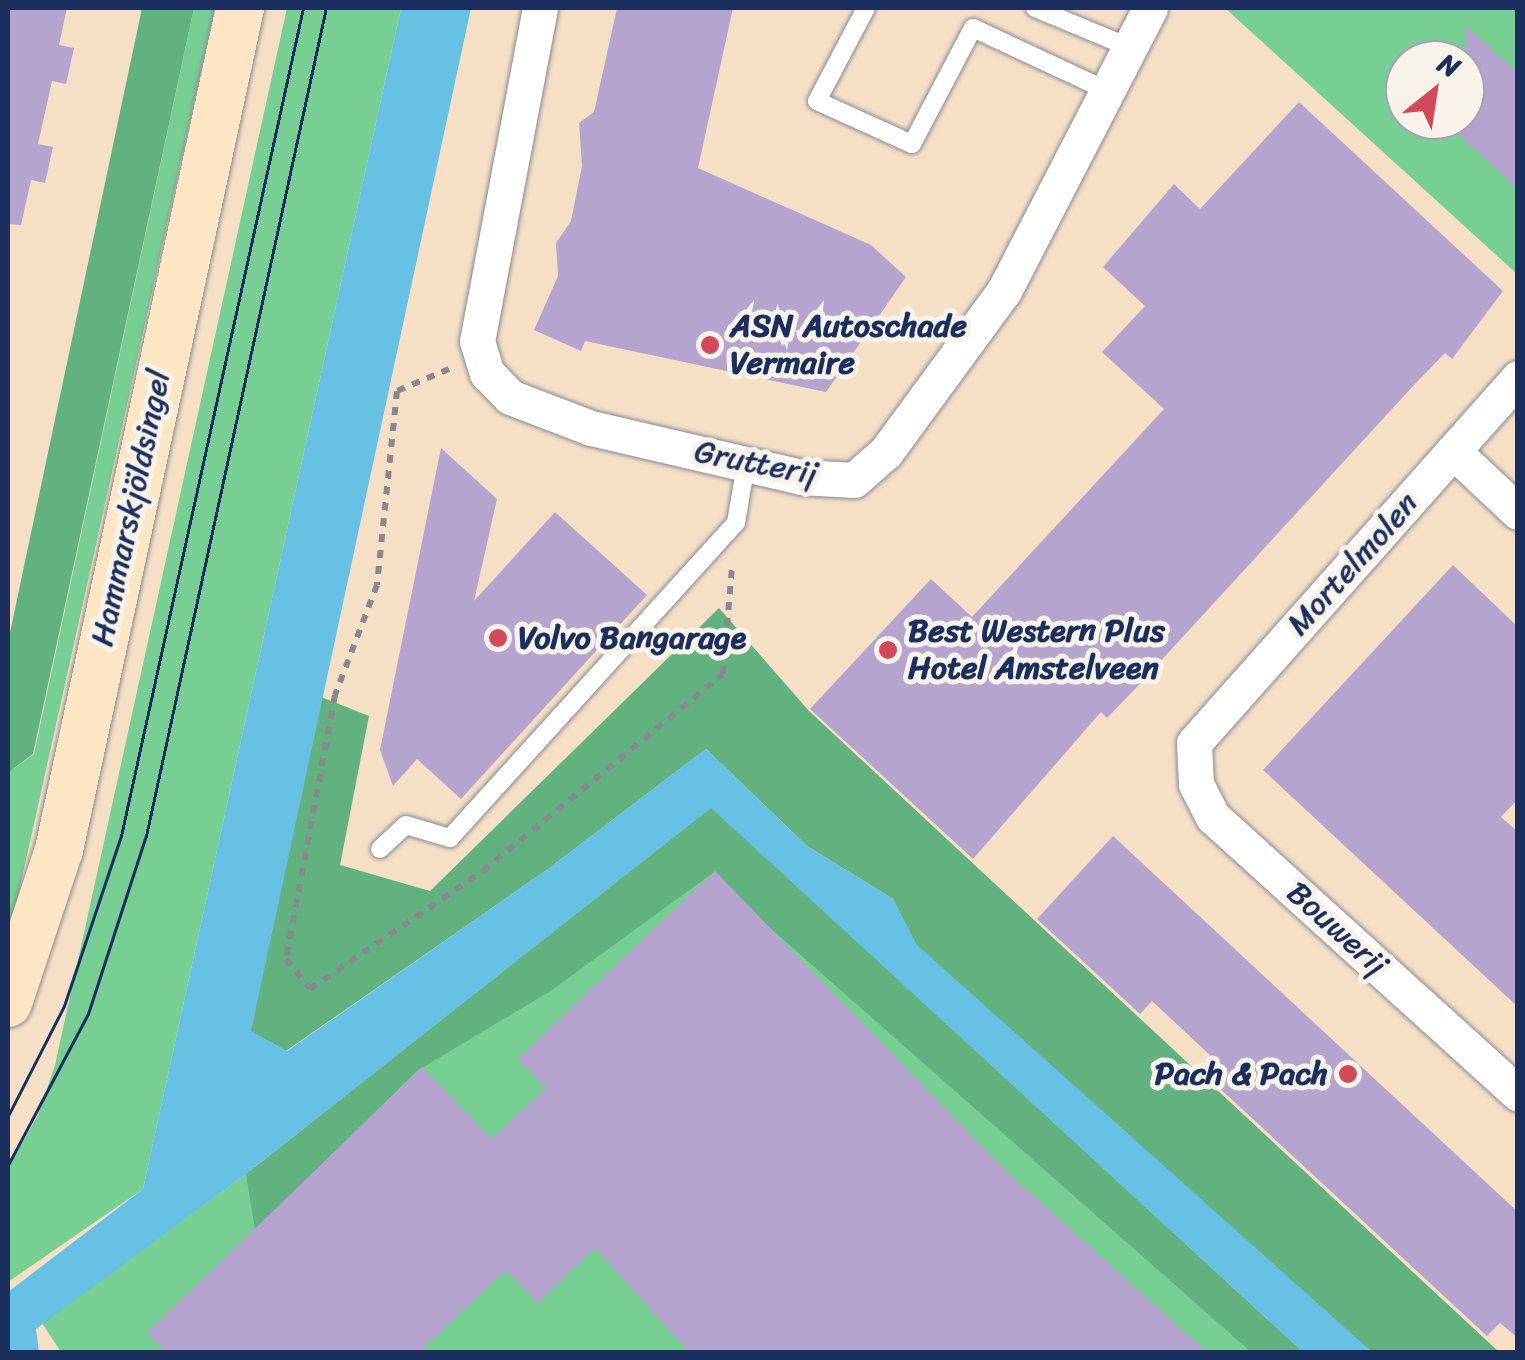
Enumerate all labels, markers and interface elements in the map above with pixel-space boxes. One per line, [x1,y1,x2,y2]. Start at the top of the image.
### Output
text: N [1429,39,1470,91]
north arrow [1385,40,1485,140]
place label: ASN Autoschade Vermaire [730,308,967,383]
marker: ASN Autoschade Vermaire [699,334,721,356]
street label: Hammarskjöldsingel [83,366,179,650]
street label: Grutterij [691,432,821,494]
street label: Mortelmolen [1279,485,1427,643]
place label: Best Western Plus Hotel Amstelveen [908,613,1167,688]
place label: Volvo Bangarage [518,619,747,657]
marker: Volvo Bangarage [487,627,509,649]
marker: Best Western Plus Hotel Amstelveen [877,639,899,661]
street label: Bouwerij [1279,874,1395,984]
place label: Pach & Pach [1155,1055,1328,1093]
marker: Pach & Pach [1337,1063,1359,1085]

